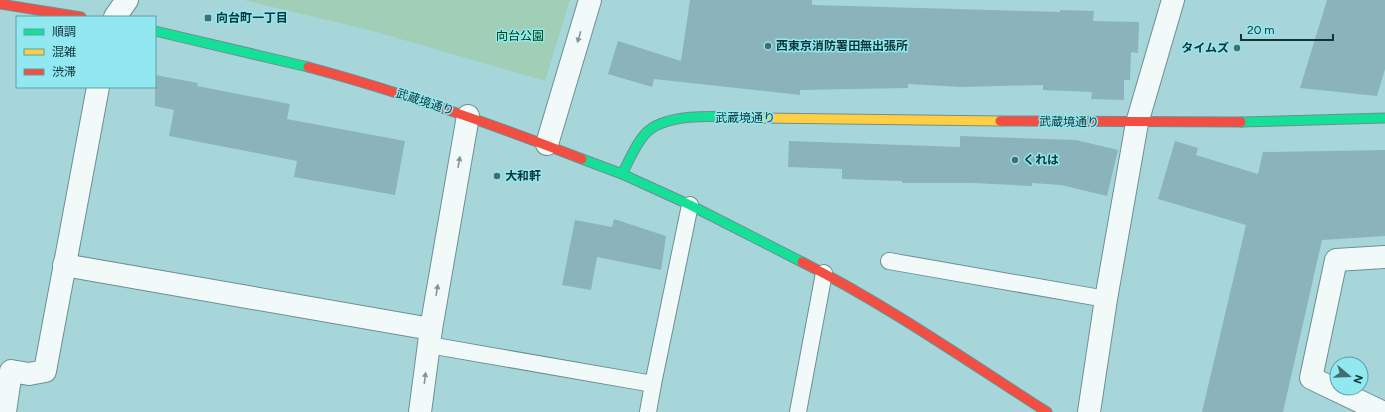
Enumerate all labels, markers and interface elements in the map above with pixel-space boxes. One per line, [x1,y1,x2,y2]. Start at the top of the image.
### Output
place label: 向台町一丁目 [216,11,288,25]
marker: 向台町一丁目 [203,13,213,23]
legend [16,16,156,88]
scale bar [1241,16,1333,42]
text: 20 m [1247,23,1275,37]
text: 順調 [52,25,76,39]
park label: 向台公園 [496,29,544,43]
one-way arrow [576,32,582,44]
place label: 西東京消防署田無出張所 [776,39,908,53]
marker: 西東京消防署田無出張所 [763,41,773,51]
place label: タイムズ [1181,41,1229,55]
marker: タイムズ [1232,43,1242,53]
text: 混雑 [52,45,76,59]
text: 渋滞 [52,65,76,79]
street label: 武蔵境通り [394,86,456,118]
street label: 武蔵境通り [715,111,775,125]
street label: 武蔵境通り [1039,114,1099,130]
place label: くれは [1023,153,1059,167]
marker: くれは [1010,155,1020,165]
one-way arrow [456,156,462,168]
place label: 大和軒 [505,169,541,183]
marker: 大和軒 [492,171,502,181]
one-way arrow [434,284,440,296]
north arrow [1329,356,1369,396]
one-way arrow [421,372,428,385]
text: N [1350,373,1366,385]

